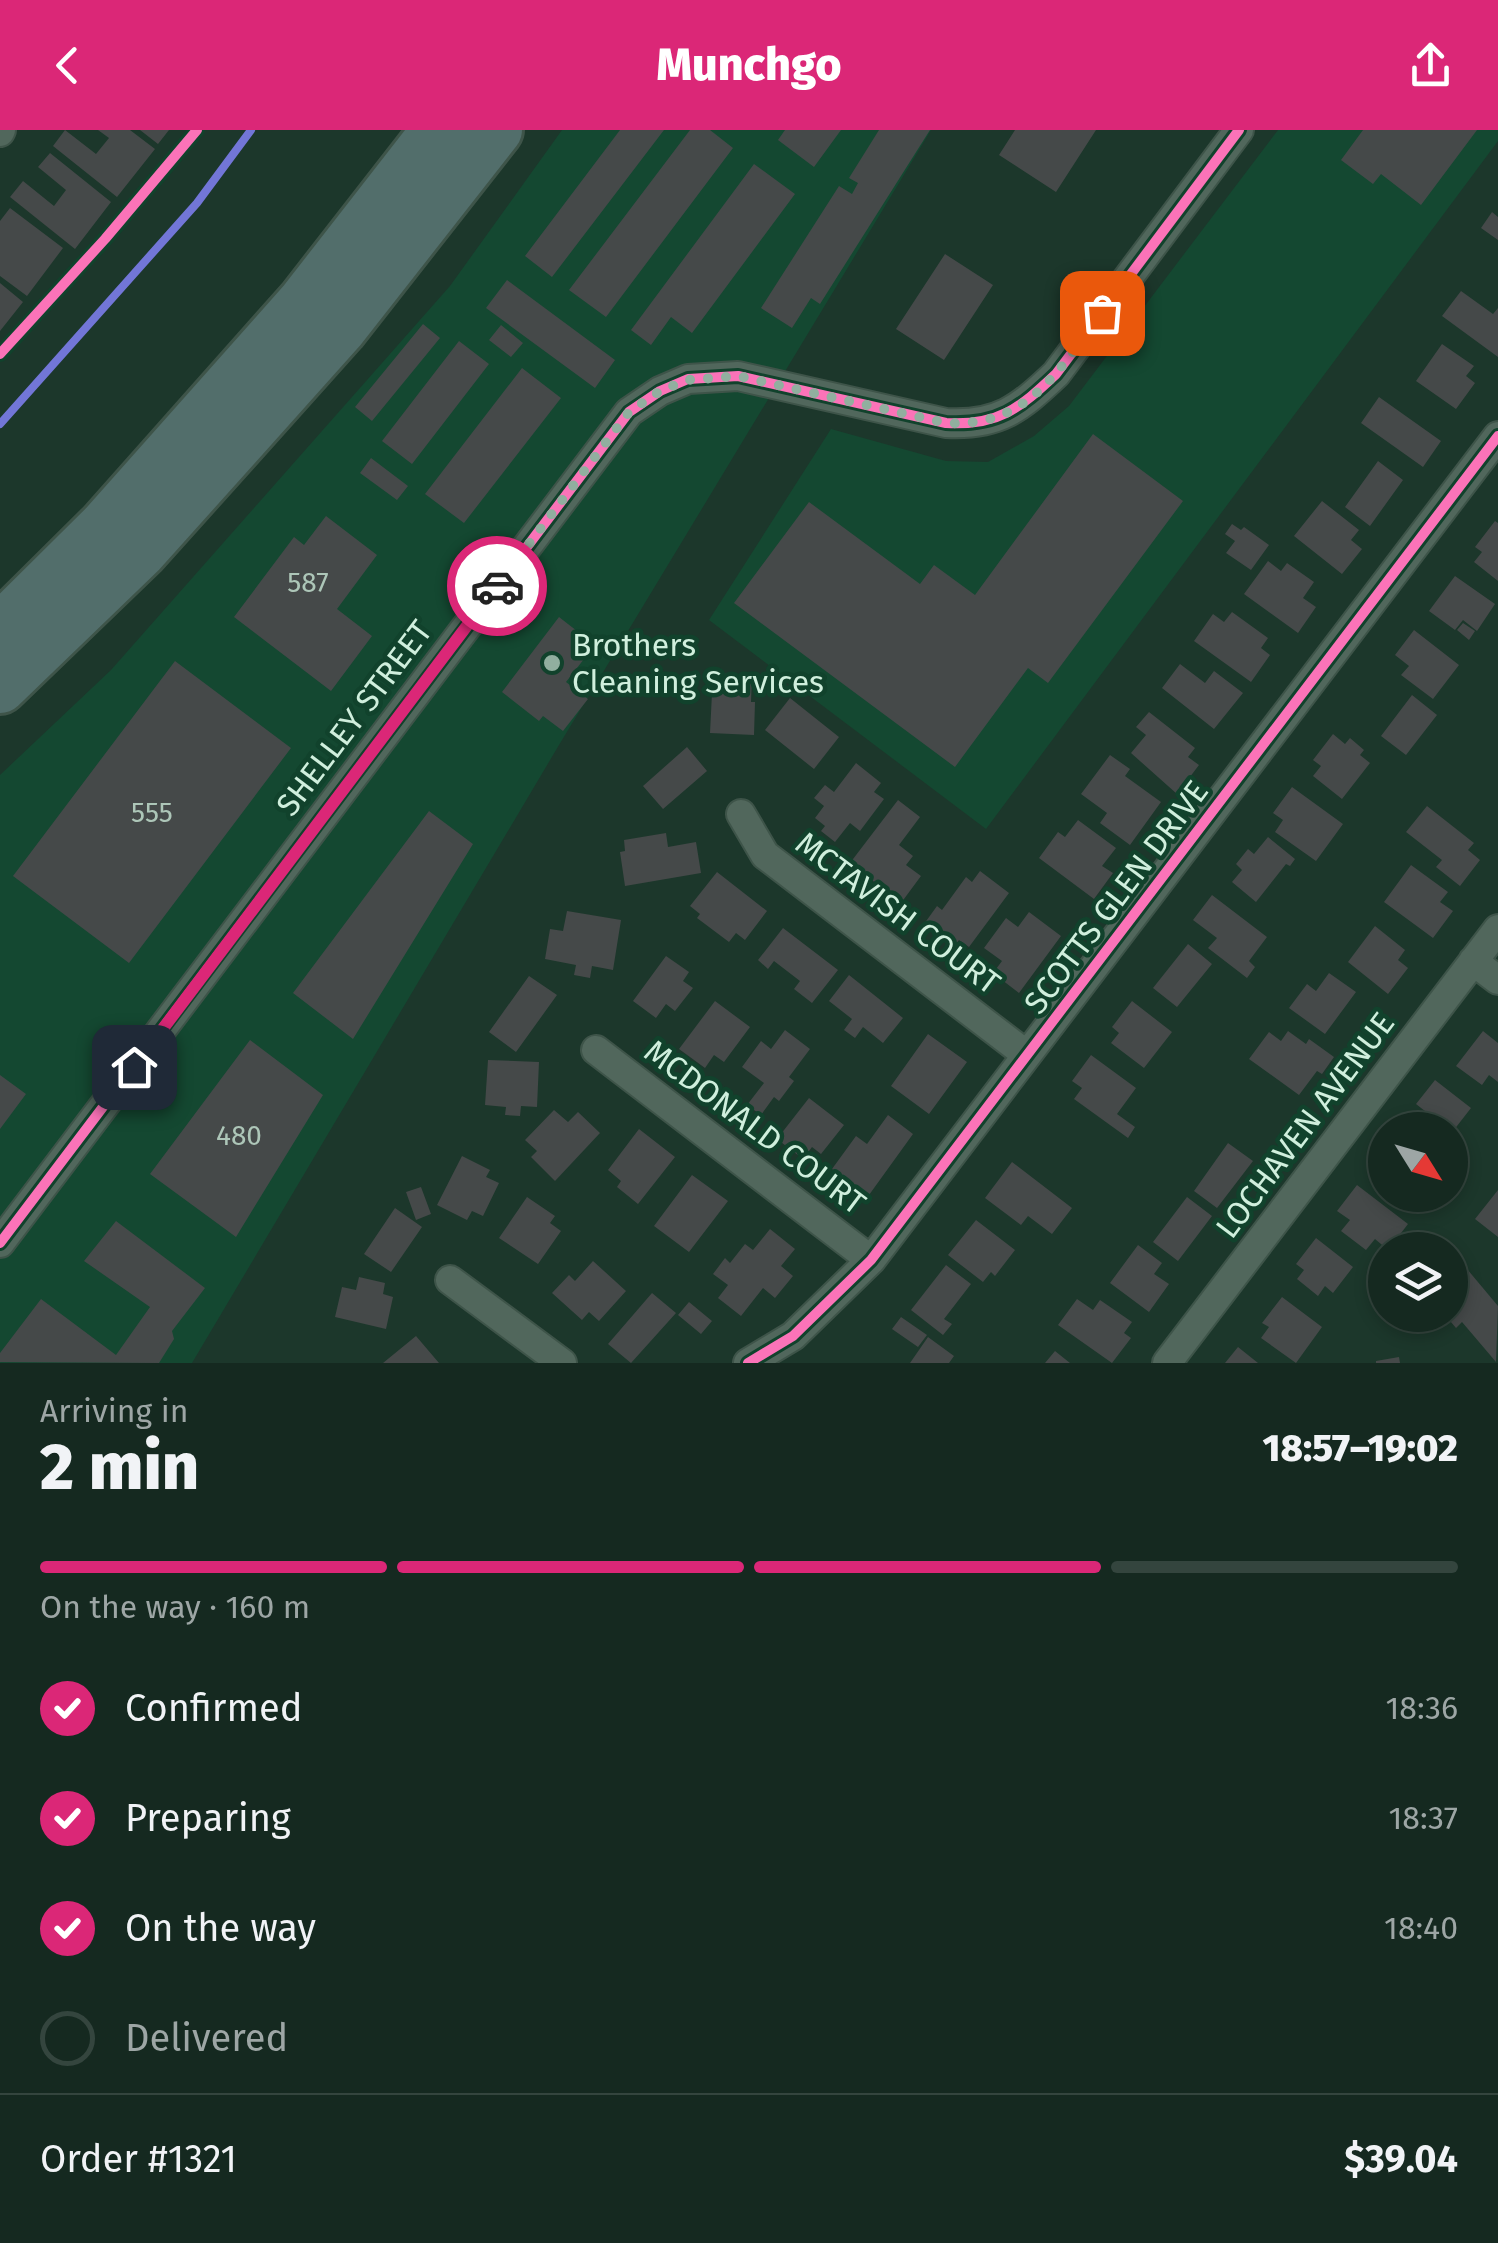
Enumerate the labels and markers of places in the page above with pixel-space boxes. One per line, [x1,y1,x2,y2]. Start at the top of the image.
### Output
pin [1060,271,1145,356]
place label: Brothers Cleaning Services [572,626,824,701]
marker: Brothers Cleaning Services [541,652,563,674]
pin [92,1025,177,1110]

